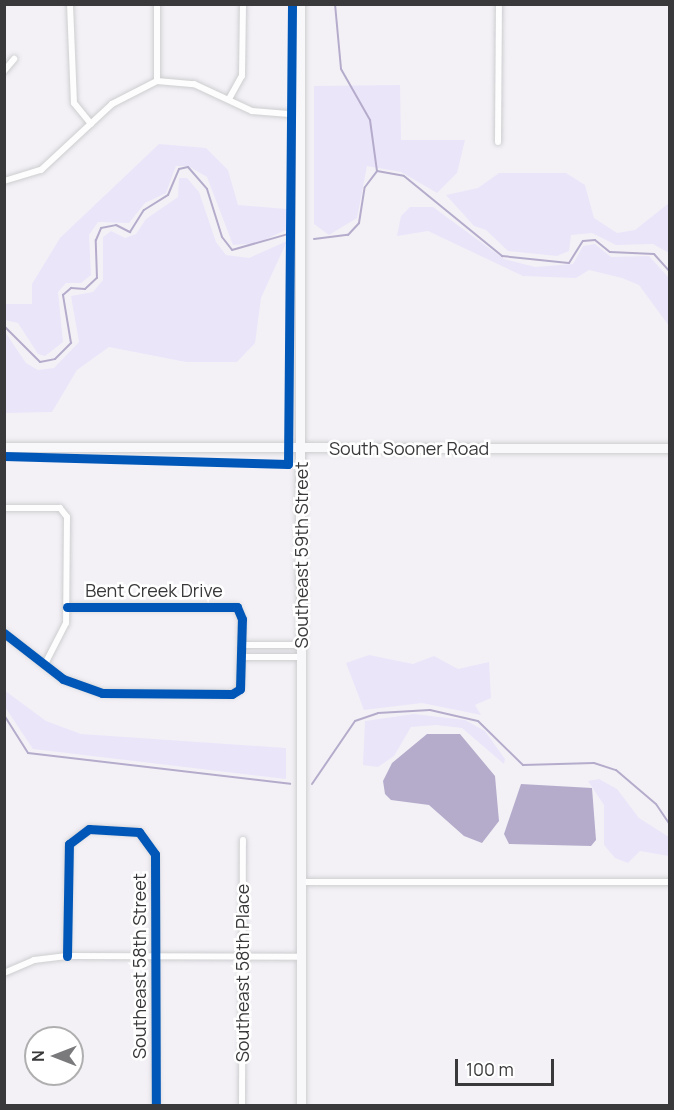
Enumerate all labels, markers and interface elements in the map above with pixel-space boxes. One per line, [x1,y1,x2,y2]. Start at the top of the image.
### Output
street label: South Sooner Road [329,437,489,459]
street label: Southeast 59th Street [290,462,312,648]
street label: Bent Creek Drive [85,579,223,601]
street label: Southeast 58th Street [128,873,150,1059]
street label: Southeast 58th Place [231,884,253,1062]
north arrow [24,1026,84,1086]
scale bar [458,1047,557,1085]
text: N [27,1050,49,1062]
text: 100 m [466,1057,514,1081]

